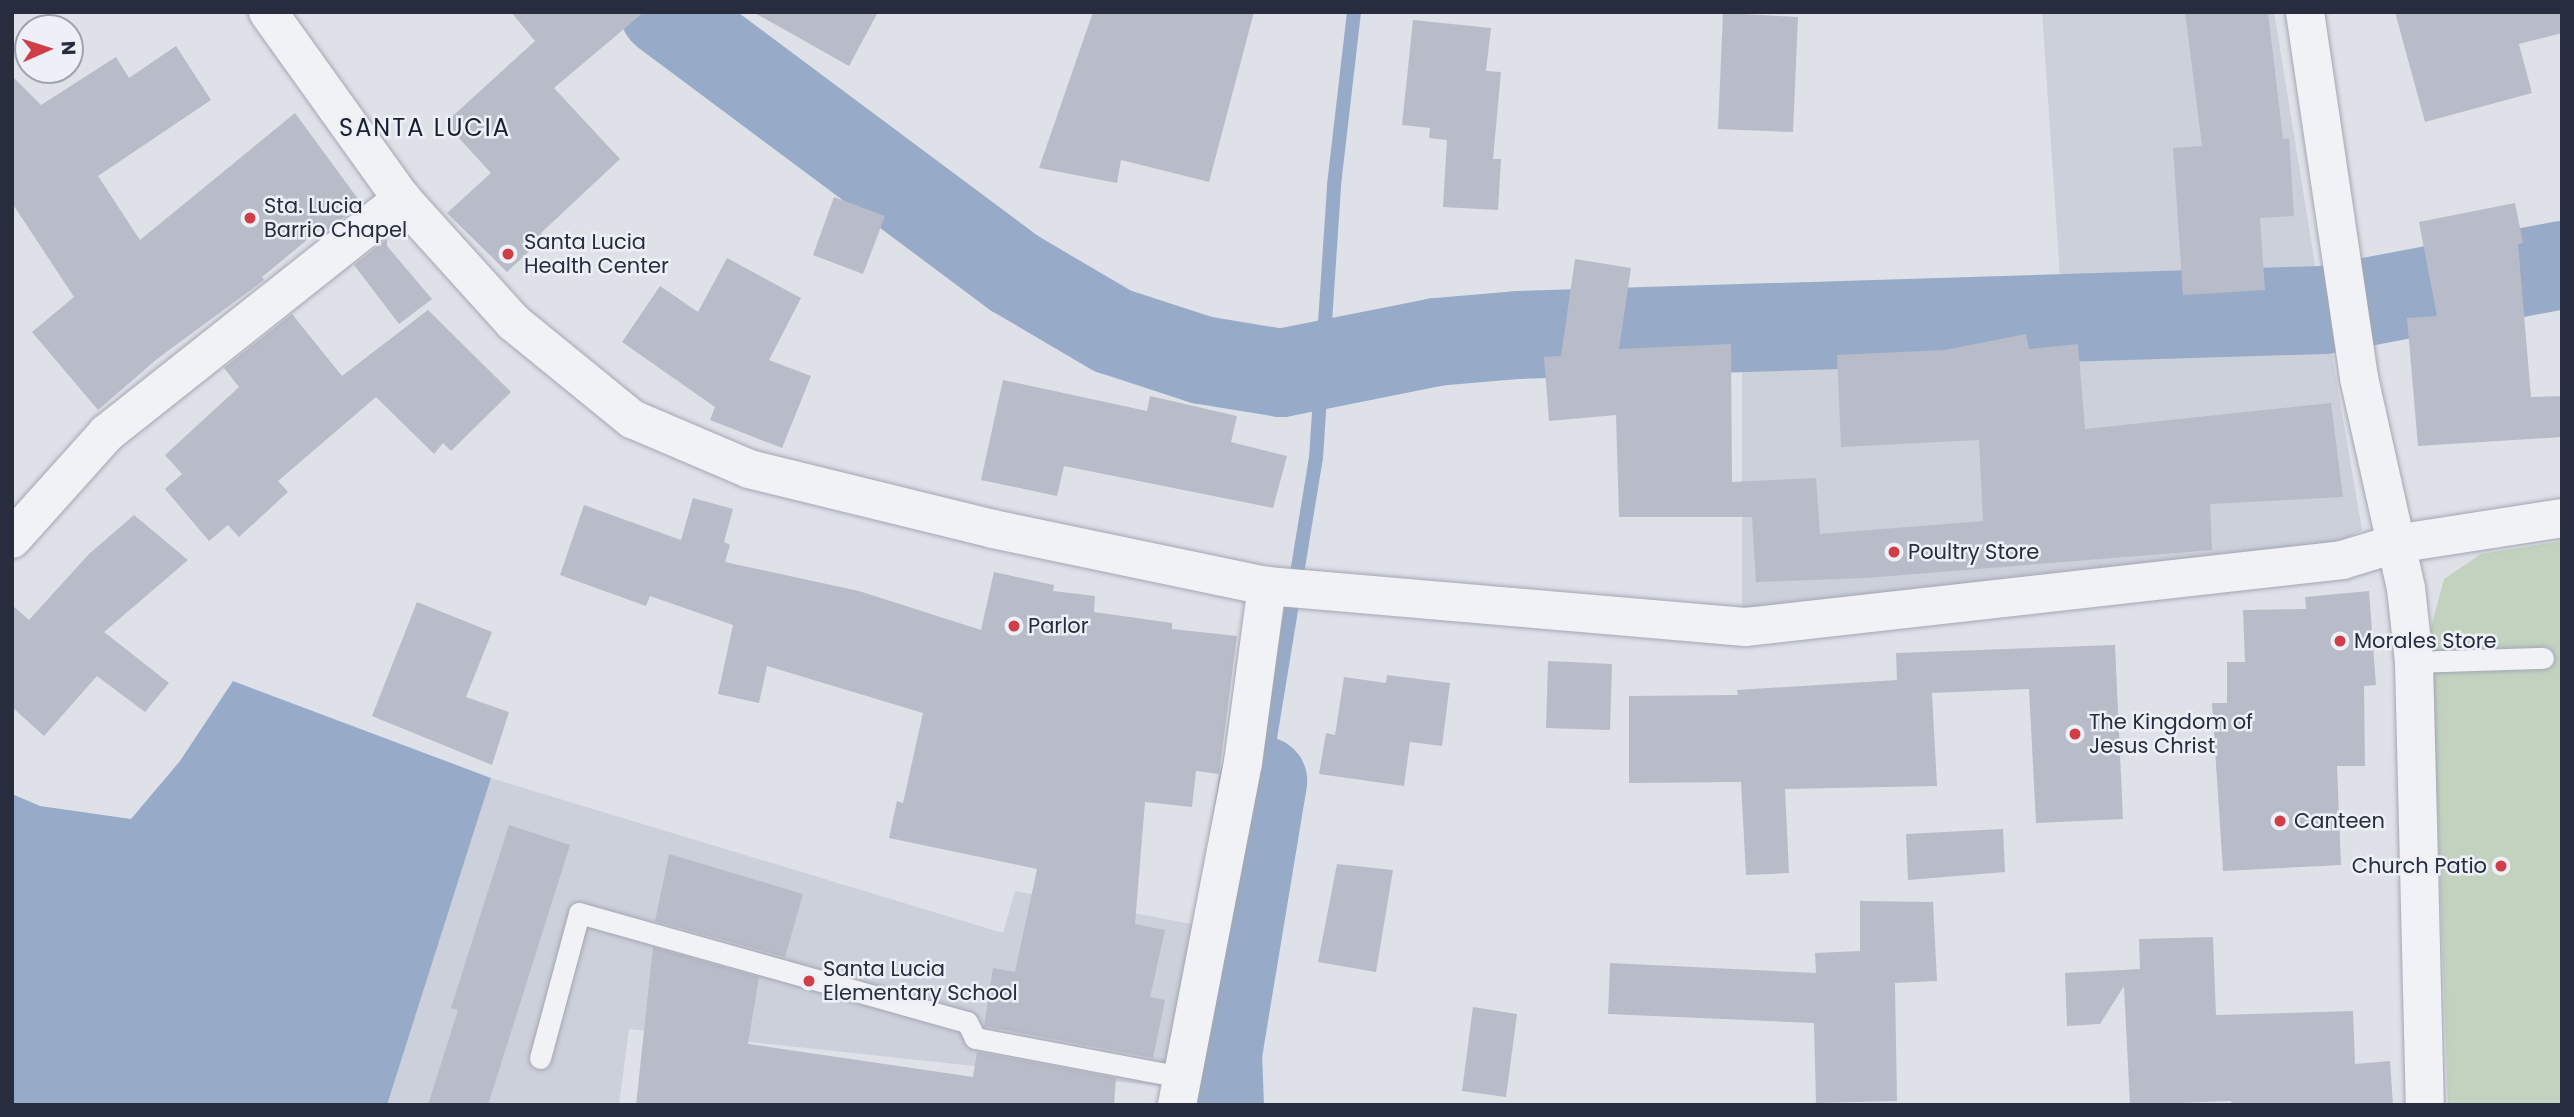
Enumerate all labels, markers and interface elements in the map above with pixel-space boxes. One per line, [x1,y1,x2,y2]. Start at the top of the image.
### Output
north arrow [14,14,84,84]
text: N [55,40,82,56]
district label: SANTA LUCIA [340,114,510,142]
place label: Sta. Lucia Barrio Chapel [264,193,407,243]
marker: Sta. Lucia Barrio Chapel [242,210,258,226]
place label: Santa Lucia Health Center [524,229,669,279]
marker: Santa Lucia Health Center [498,244,518,264]
place label: Poultry Store [1908,539,2039,565]
marker: Poultry Store [1886,544,1902,560]
place label: Parlor [1028,613,1089,639]
marker: Parlor [1006,618,1022,634]
place label: Morales Store [2354,628,2497,654]
marker: Morales Store [2332,633,2348,649]
place label: The Kingdom of Jesus Christ [2089,709,2253,759]
marker: The Kingdom of Jesus Christ [2067,726,2083,742]
place label: Canteen [2294,808,2385,834]
marker: Canteen [2272,813,2288,829]
place label: Church Patio [2352,853,2487,879]
marker: Church Patio [2493,858,2509,874]
place label: Santa Lucia Elementary School [823,956,1018,1006]
marker: Santa Lucia Elementary School [801,973,817,989]

